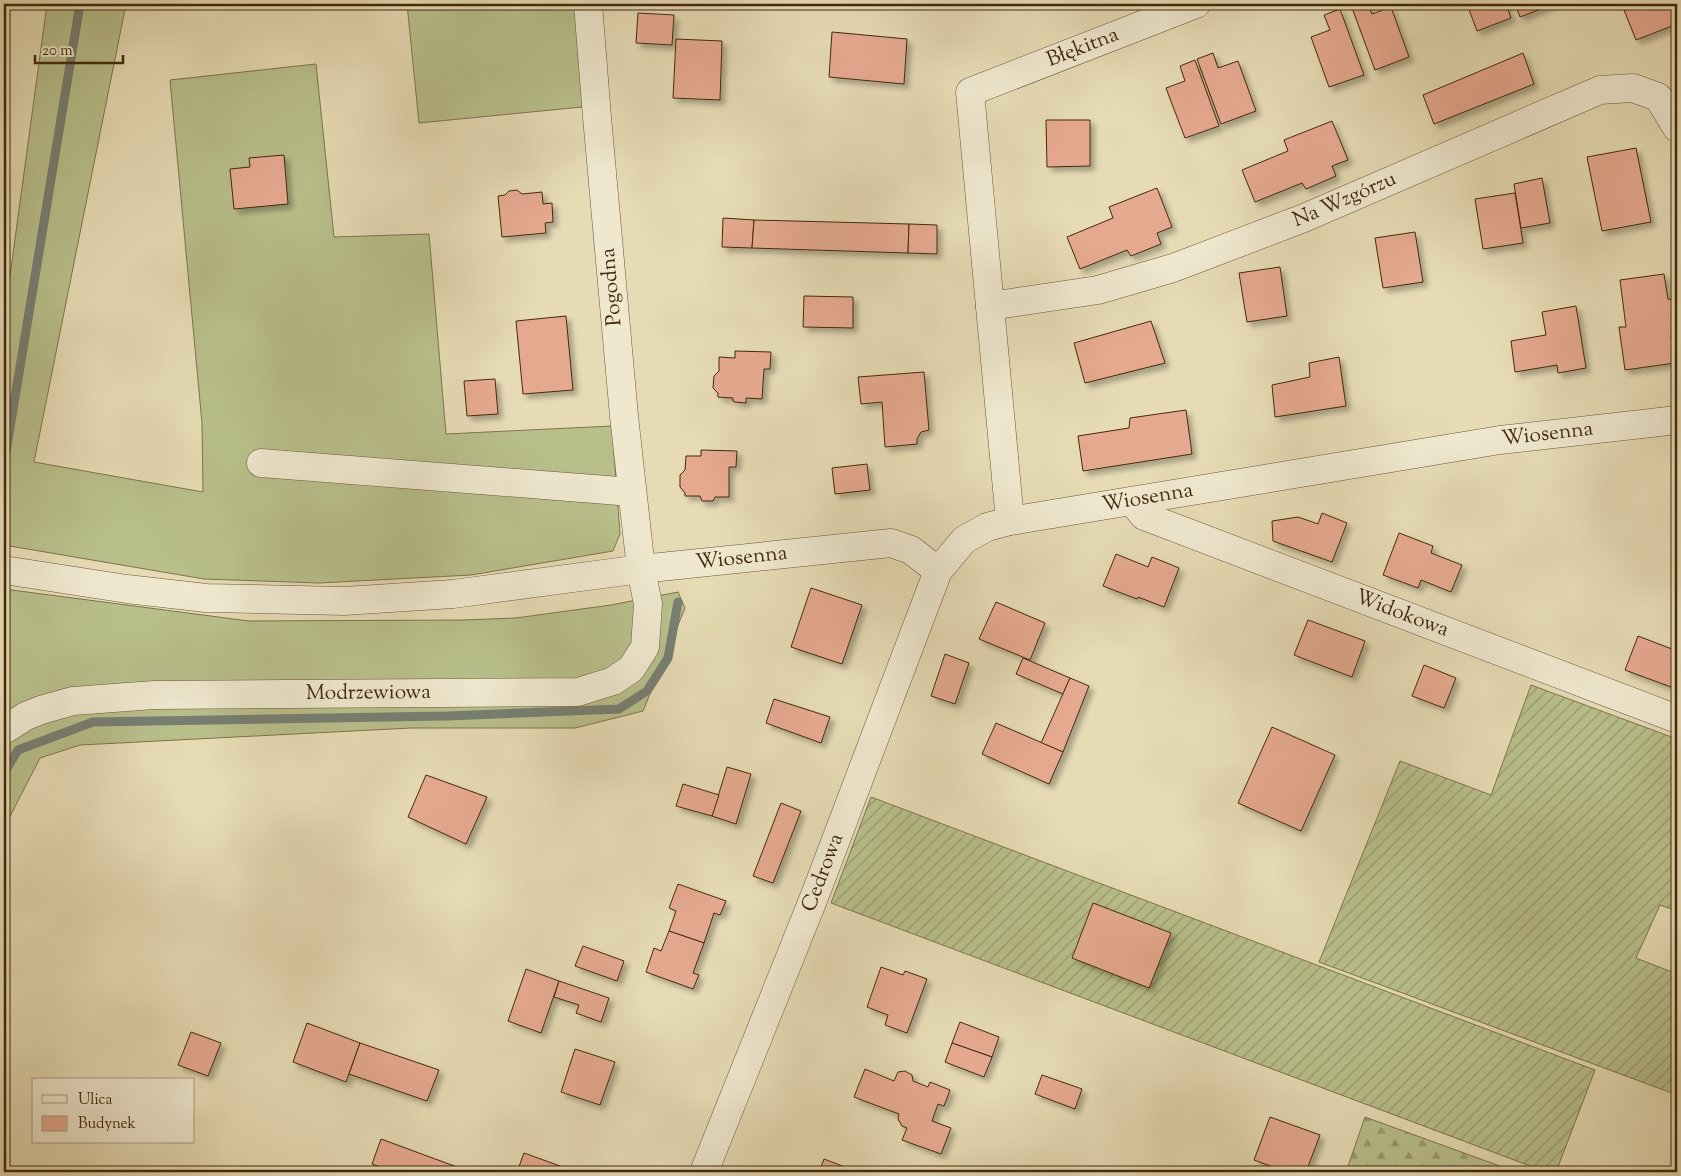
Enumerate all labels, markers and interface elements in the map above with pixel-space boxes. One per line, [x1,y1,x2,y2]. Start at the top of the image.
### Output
street label: Błękitna [1042,20,1124,76]
scale bar [35,32,122,64]
text: 20 m [42,41,73,62]
street label: Na Wzgórzu [1289,165,1401,236]
street label: Pogodna [594,247,630,327]
street label: Wiosenna [1500,415,1595,455]
street label: Wiosenna [1100,476,1196,521]
street label: Wiosenna [694,539,789,578]
street label: Widokowa [1350,583,1453,646]
street label: Modrzewiowa [306,678,431,709]
street label: Cedrowa [795,829,852,917]
legend [32,1078,195,1144]
text: Ulica [78,1090,112,1111]
text: Budynek [78,1114,136,1135]

